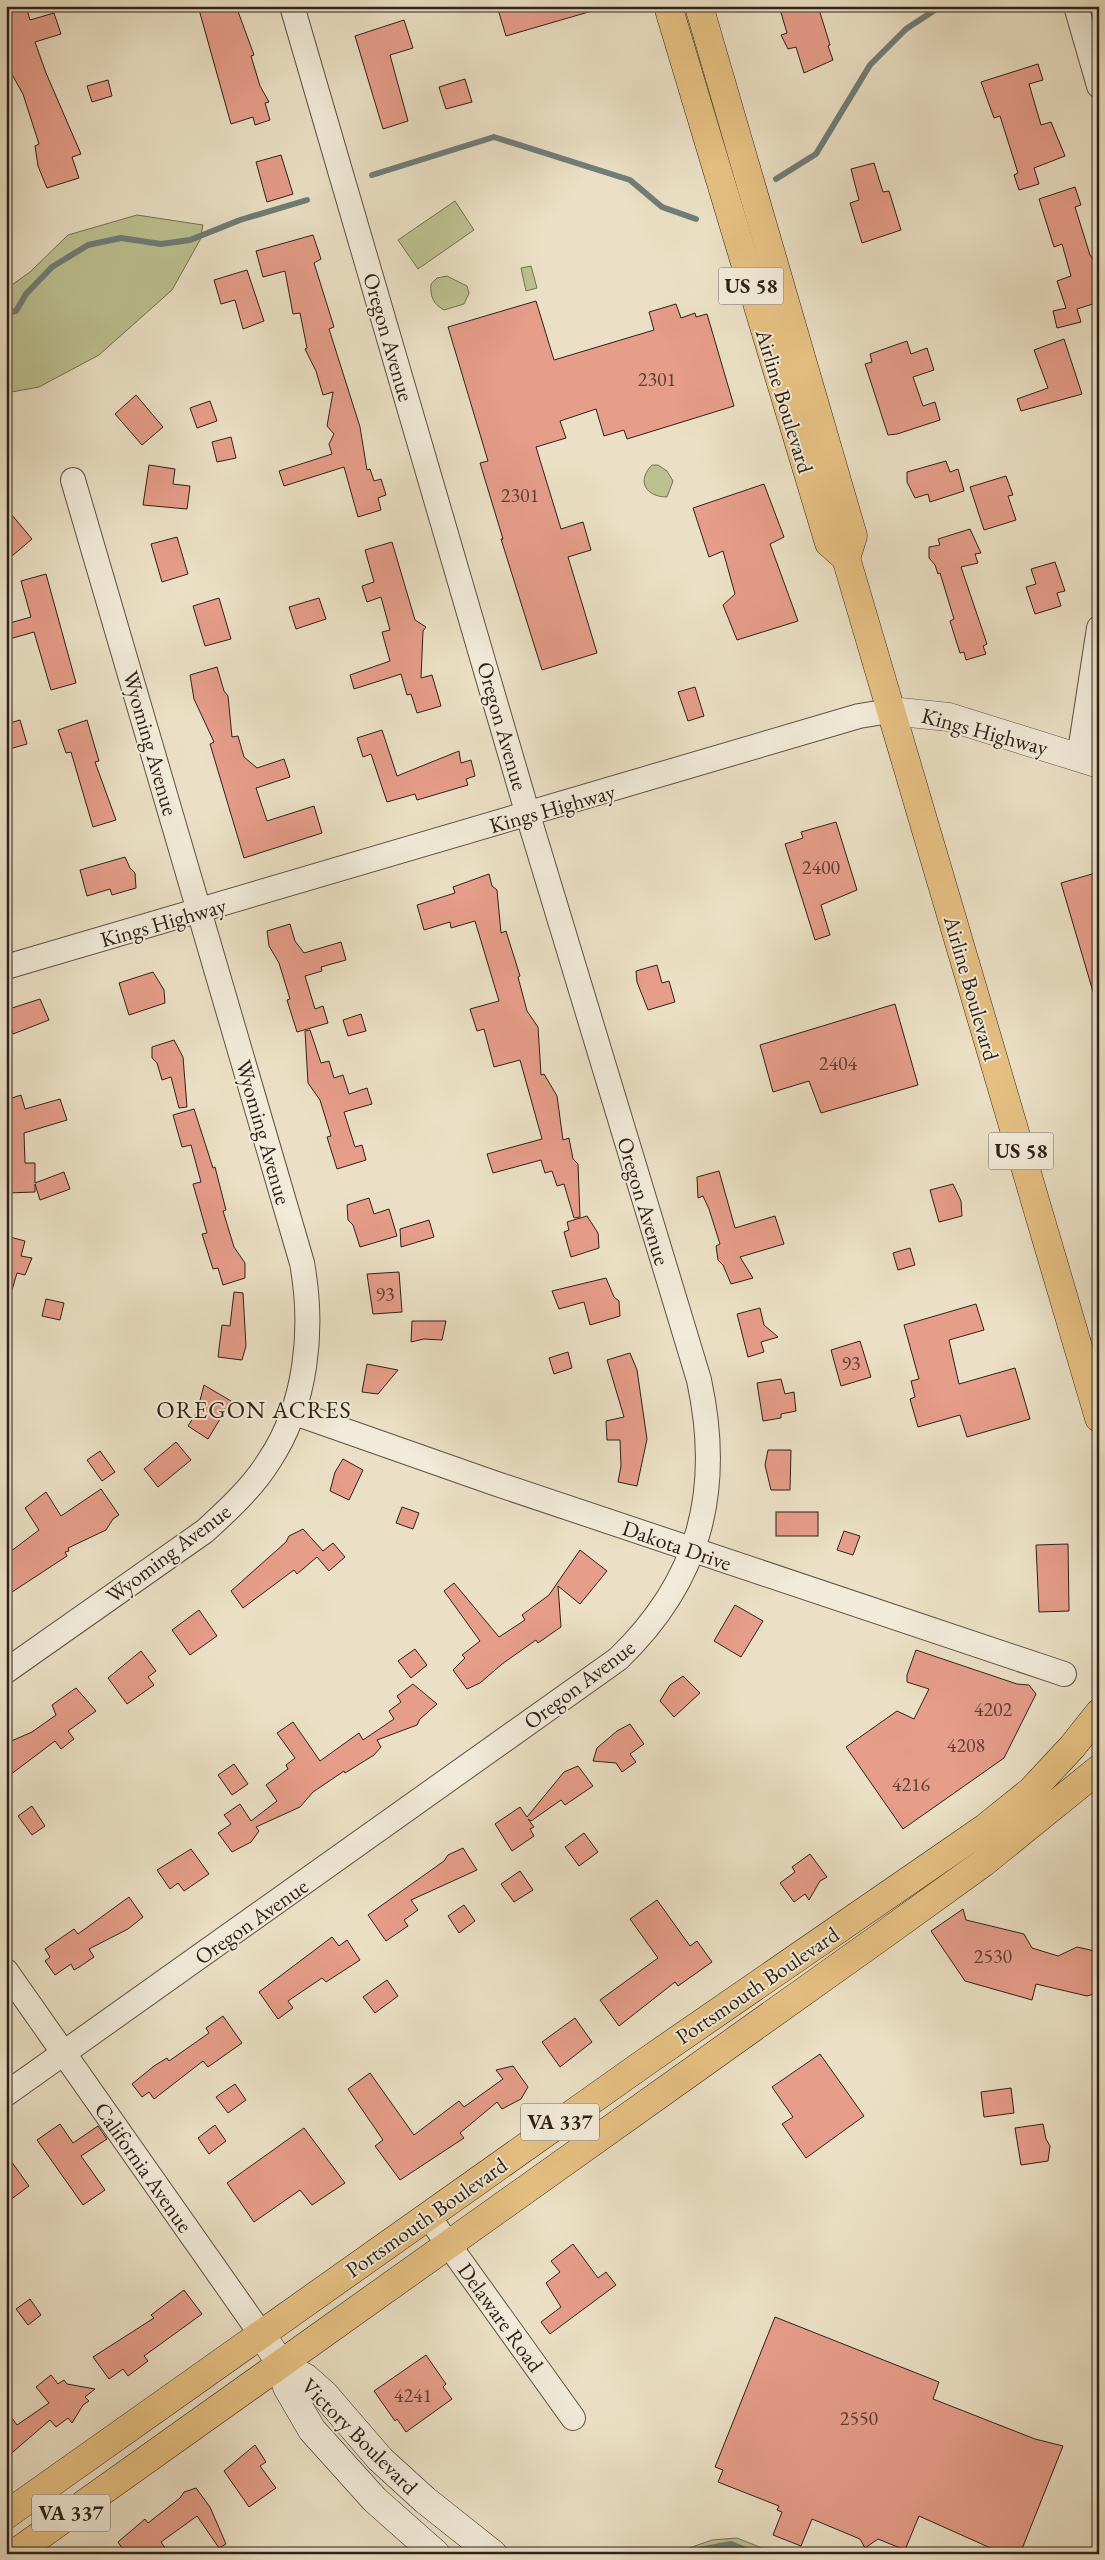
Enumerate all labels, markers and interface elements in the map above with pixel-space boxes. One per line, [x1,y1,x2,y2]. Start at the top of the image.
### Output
road number: US 58 [718,268,784,304]
street label: Oregon Avenue [356,270,421,405]
street label: Airline Boulevard [749,325,820,477]
house number: 2301 [638,366,676,392]
house number: 2301 [501,482,539,508]
street label: Oregon Avenue [470,659,535,794]
street label: Wyoming Avenue [116,667,185,819]
street label: Kings Highway [919,701,1052,762]
street label: Kings Highway [486,777,619,840]
house number: 2400 [802,854,841,880]
street label: Kings Highway [97,891,230,954]
street label: Airline Boulevard [937,912,1006,1065]
house number: 2404 [819,1050,858,1076]
street label: Wyoming Avenue [229,1056,298,1208]
road number: US 58 [988,1132,1054,1170]
street label: Oregon Avenue [610,1134,677,1269]
house number: 93 [375,1281,395,1307]
house number: 93 [841,1350,861,1376]
district label: OREGON ACRES [156,1394,352,1425]
street label: Wyoming Avenue [100,1497,237,1610]
street label: Dakota Drive [618,1513,736,1578]
street label: Oregon Avenue [518,1633,641,1736]
house number: 4202 [974,1696,1013,1722]
house number: 4208 [947,1732,985,1758]
house number: 4216 [892,1771,931,1797]
street label: Oregon Avenue [189,1871,314,1971]
street label: Portsmouth Boulevard [670,1919,845,2051]
house number: 2530 [974,1943,1013,1969]
street label: California Avenue [88,2096,200,2239]
road number: VA 337 [521,2104,599,2140]
street label: Portsmouth Boulevard [340,2150,514,2284]
street label: Delaware Road [451,2257,551,2379]
street label: Victory Boulevard [295,2372,425,2502]
house number: 4241 [394,2382,432,2408]
house number: 2550 [840,2405,879,2431]
road number: VA 337 [32,2494,110,2532]

